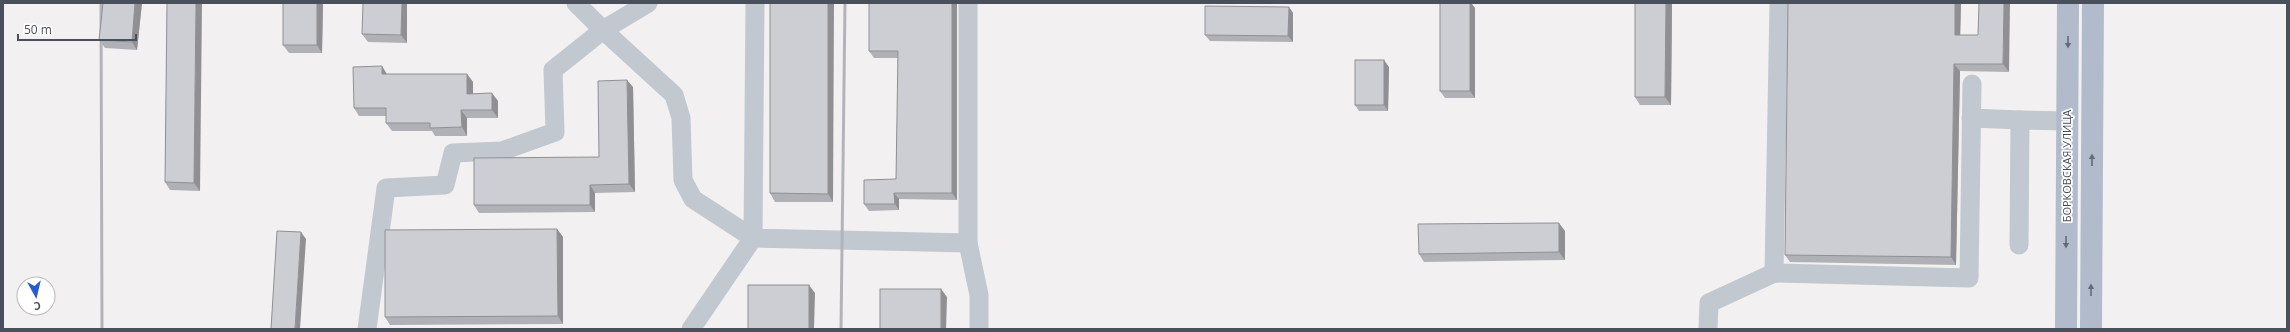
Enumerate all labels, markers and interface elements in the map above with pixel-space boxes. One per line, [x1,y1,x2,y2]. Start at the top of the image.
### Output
scale bar [18,16,136,42]
text: 50 m [24,21,52,38]
one-way arrow [2065,36,2071,49]
street label: БОРКОВСКАЯ УЛИЦА [2059,110,2074,222]
one-way arrow [2089,153,2095,166]
one-way arrow [2063,236,2069,249]
north arrow [16,276,56,316]
one-way arrow [2088,284,2095,296]
text: С [33,298,42,314]

